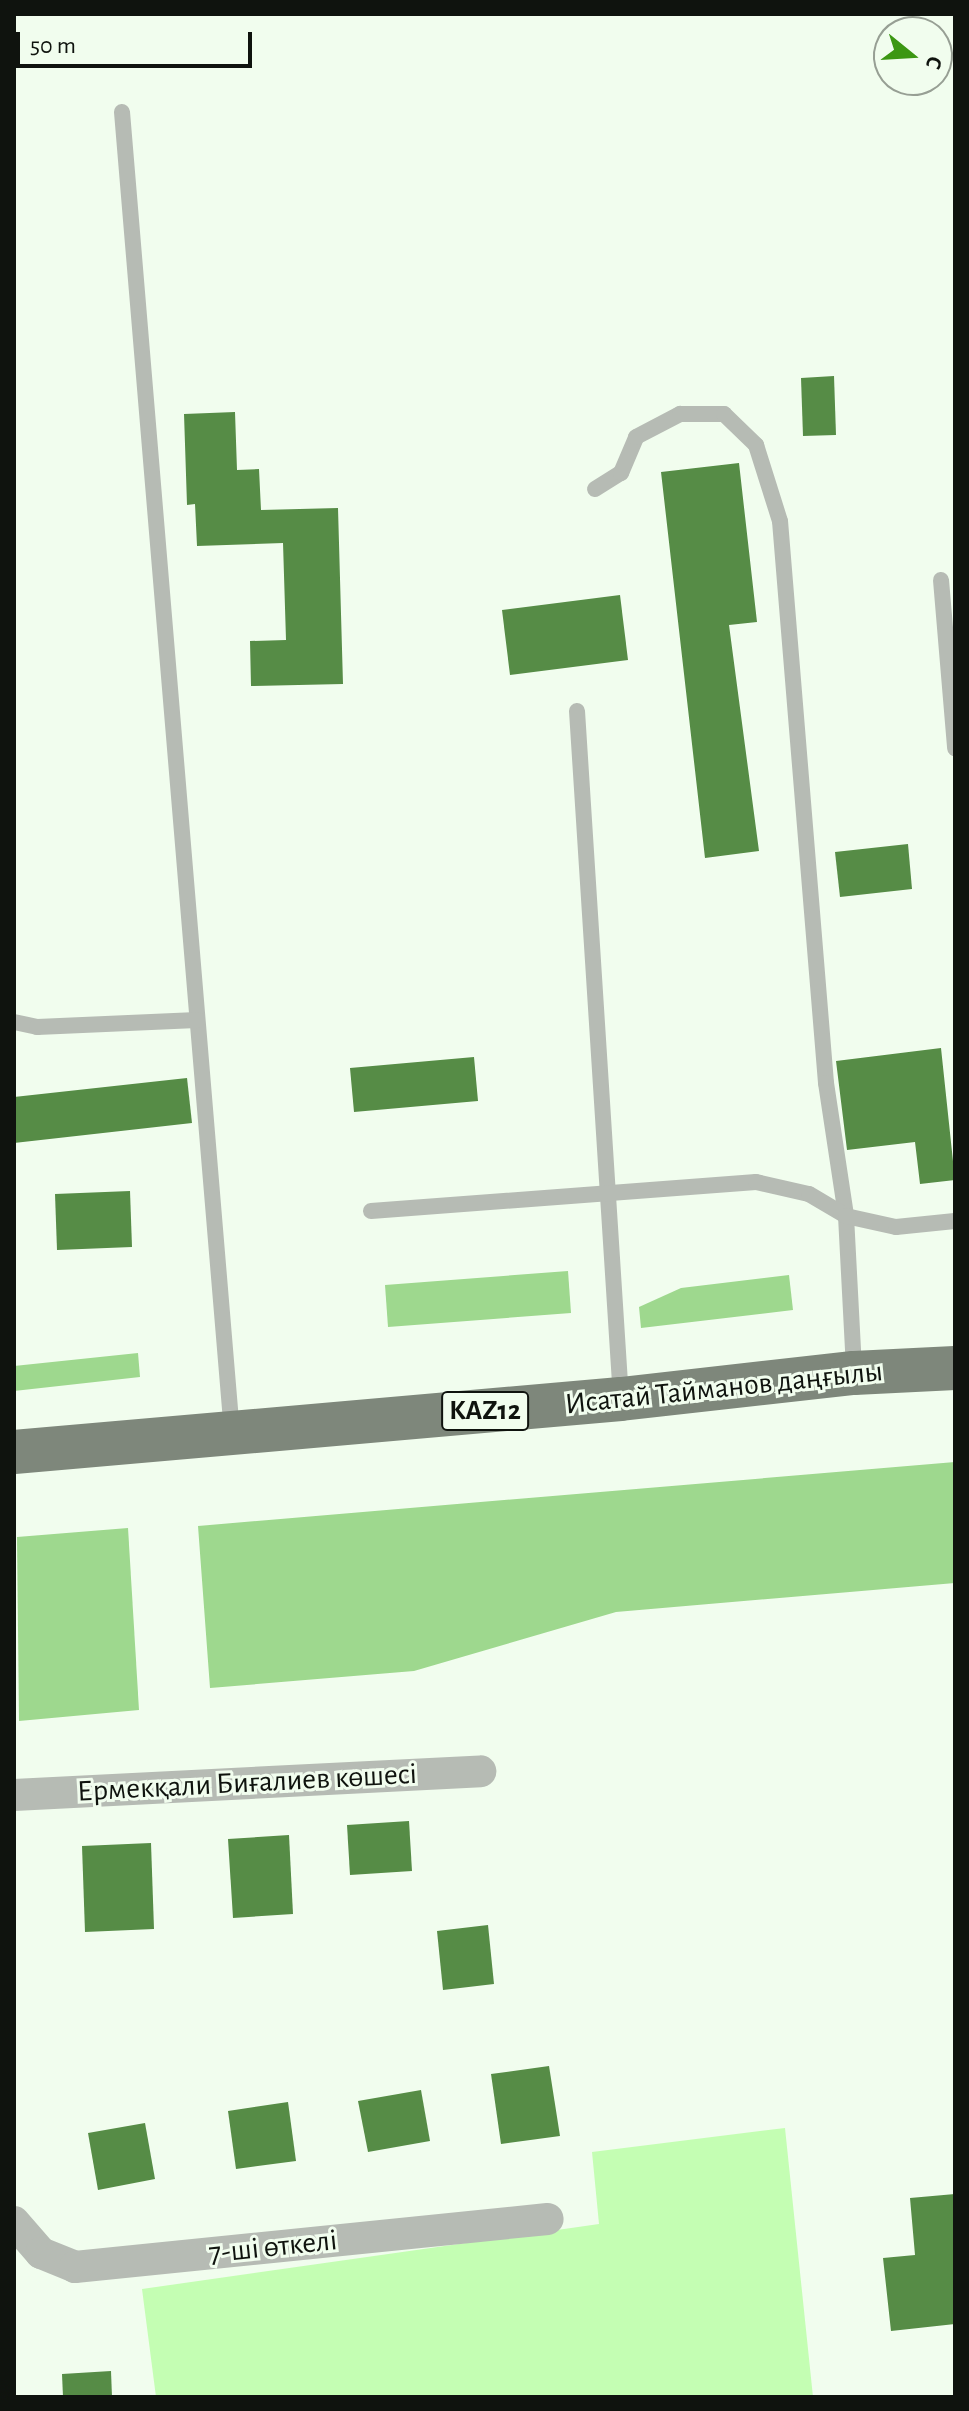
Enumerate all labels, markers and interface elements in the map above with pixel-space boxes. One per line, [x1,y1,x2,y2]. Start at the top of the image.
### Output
scale bar [20,16,256,66]
north arrow [873,16,953,96]
text: 50 m [30,34,76,58]
text: С [922,54,946,72]
street label: Исатай Тайманов даңғылы [563,1353,885,1423]
road number: KAZ12 [441,1387,529,1435]
street label: Ермекқали Биғалиев көшесі [76,1756,418,1810]
street label: 7-шi өткелi [207,2222,339,2272]

